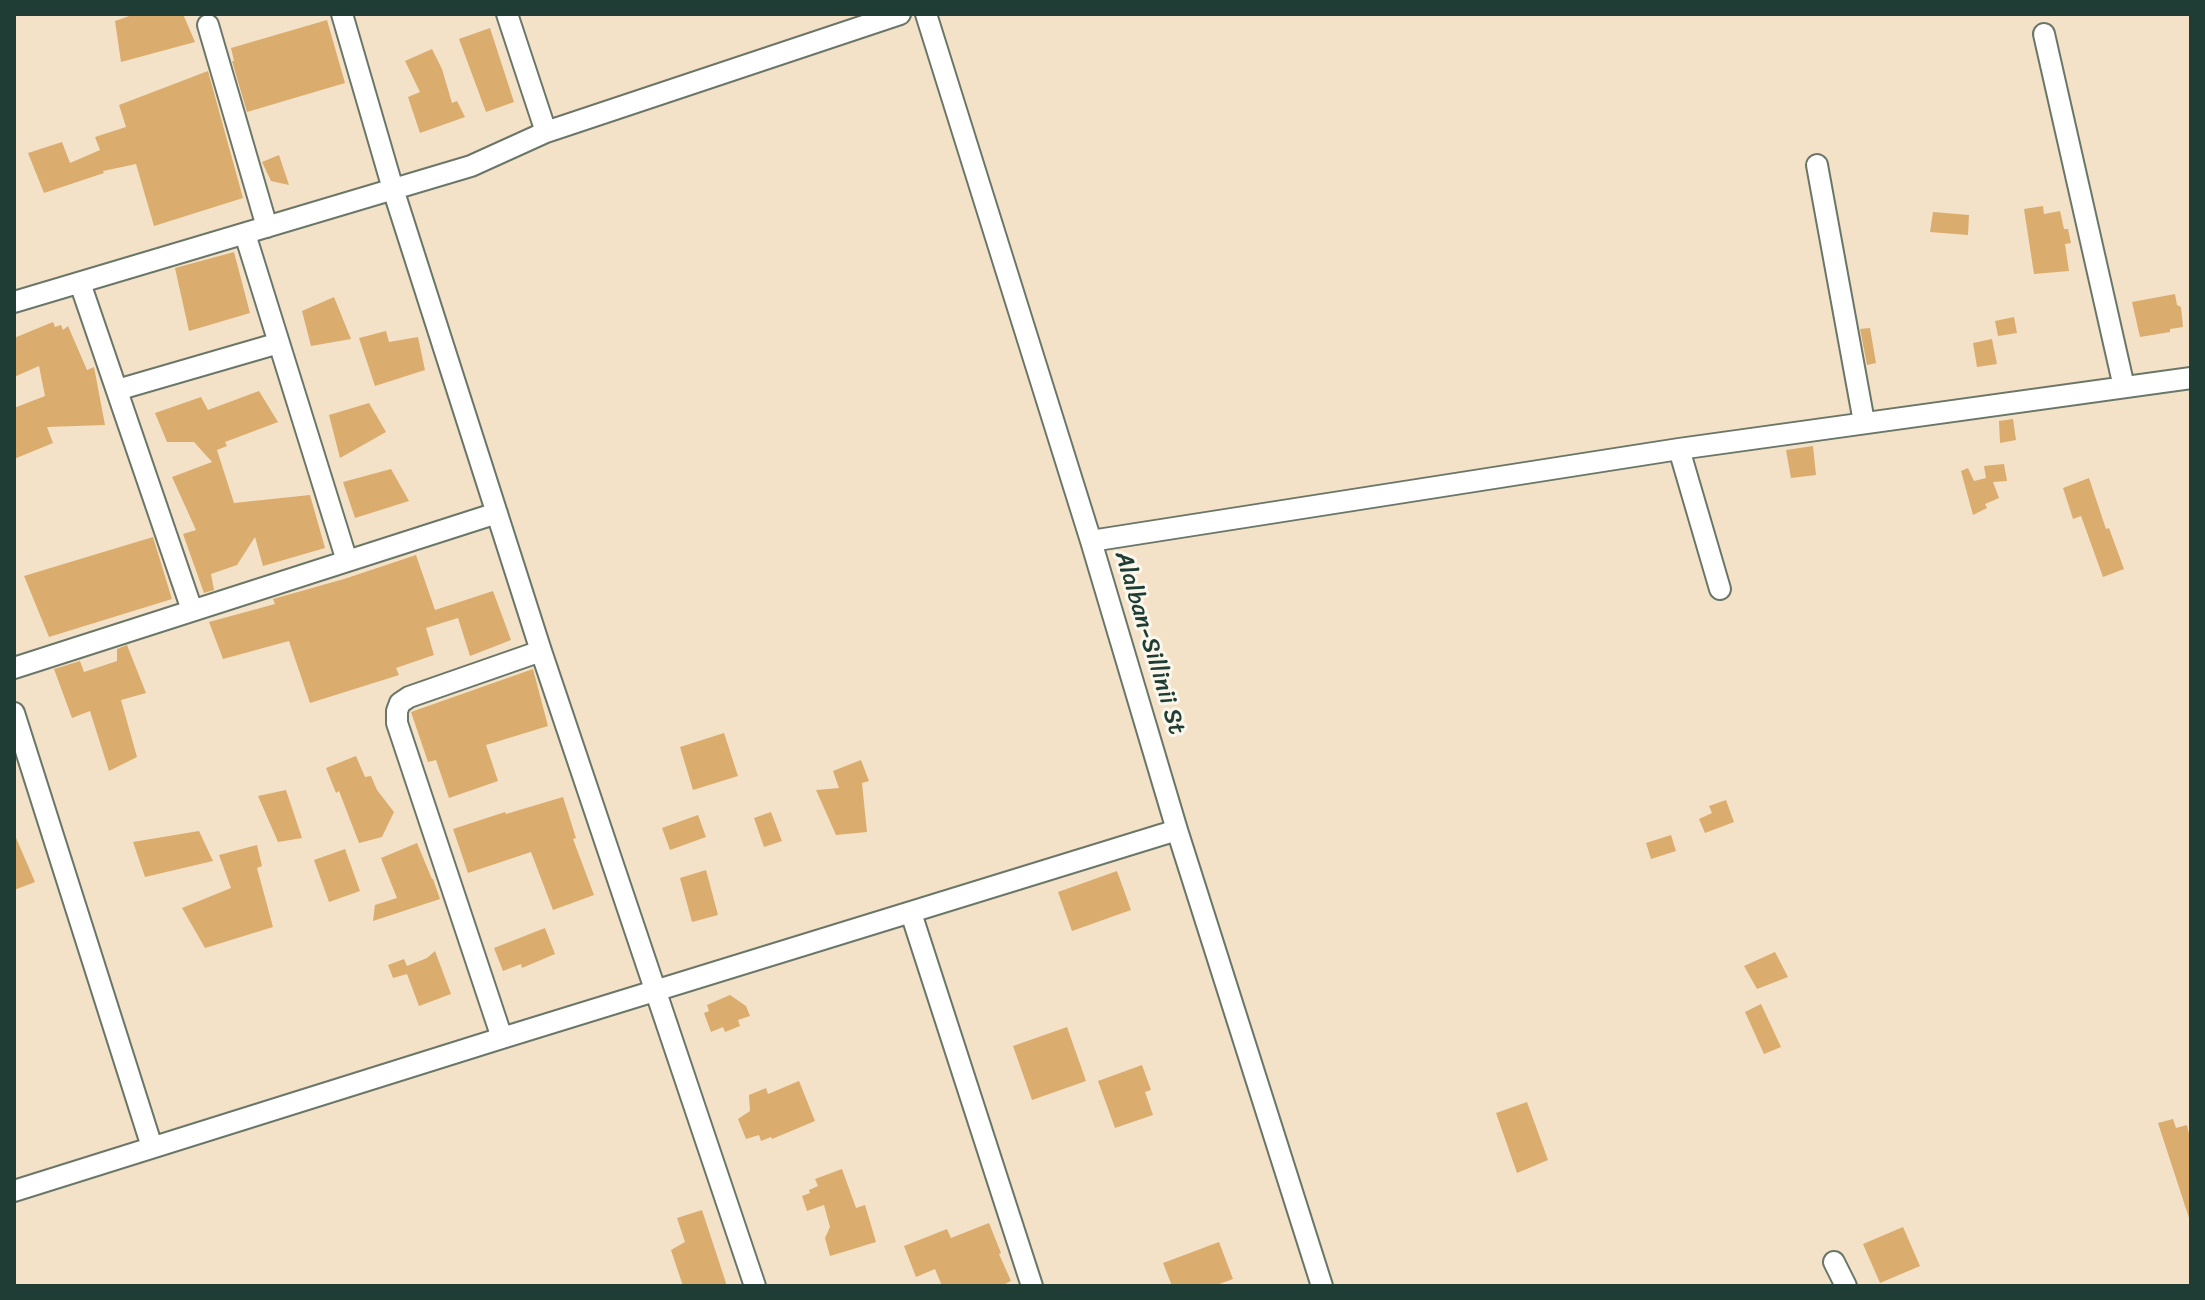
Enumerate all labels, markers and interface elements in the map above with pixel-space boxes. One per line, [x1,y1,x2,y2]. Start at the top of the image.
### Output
street label: Alalban-Sillinii St [1107,548,1191,738]

